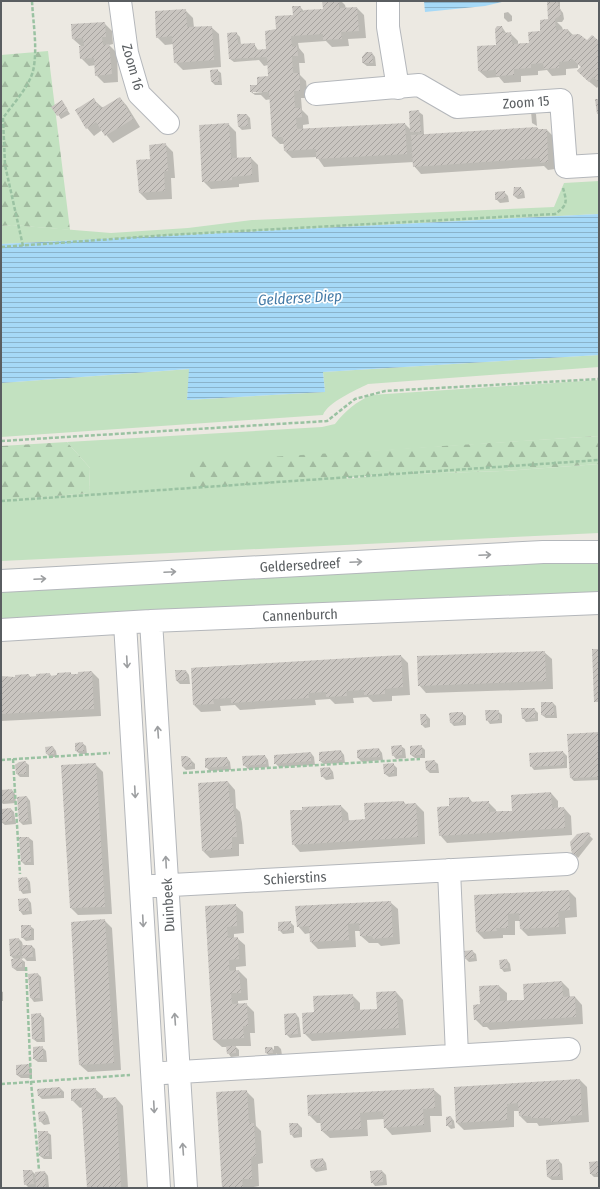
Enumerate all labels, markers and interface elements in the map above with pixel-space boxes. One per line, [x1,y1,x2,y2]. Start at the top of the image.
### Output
street label: Zoom 16 [118,42,147,92]
street label: Zoom 15 [502,92,550,113]
water label: Gelderse Diep [258,287,343,309]
one-way arrow [478,552,491,559]
street label: Geldersedreef [259,555,342,576]
one-way arrow [349,559,362,566]
one-way arrow [163,568,176,576]
one-way arrow [33,575,46,582]
street label: Cannenburch [262,606,338,625]
one-way arrow [124,655,131,668]
one-way arrow [154,726,161,739]
one-way arrow [132,785,139,798]
one-way arrow [162,856,169,869]
street label: Schierstins [263,868,327,889]
street label: Duinbeek [159,877,178,932]
one-way arrow [139,914,146,927]
one-way arrow [172,1013,179,1026]
one-way arrow [151,1100,158,1113]
one-way arrow [180,1143,187,1156]

